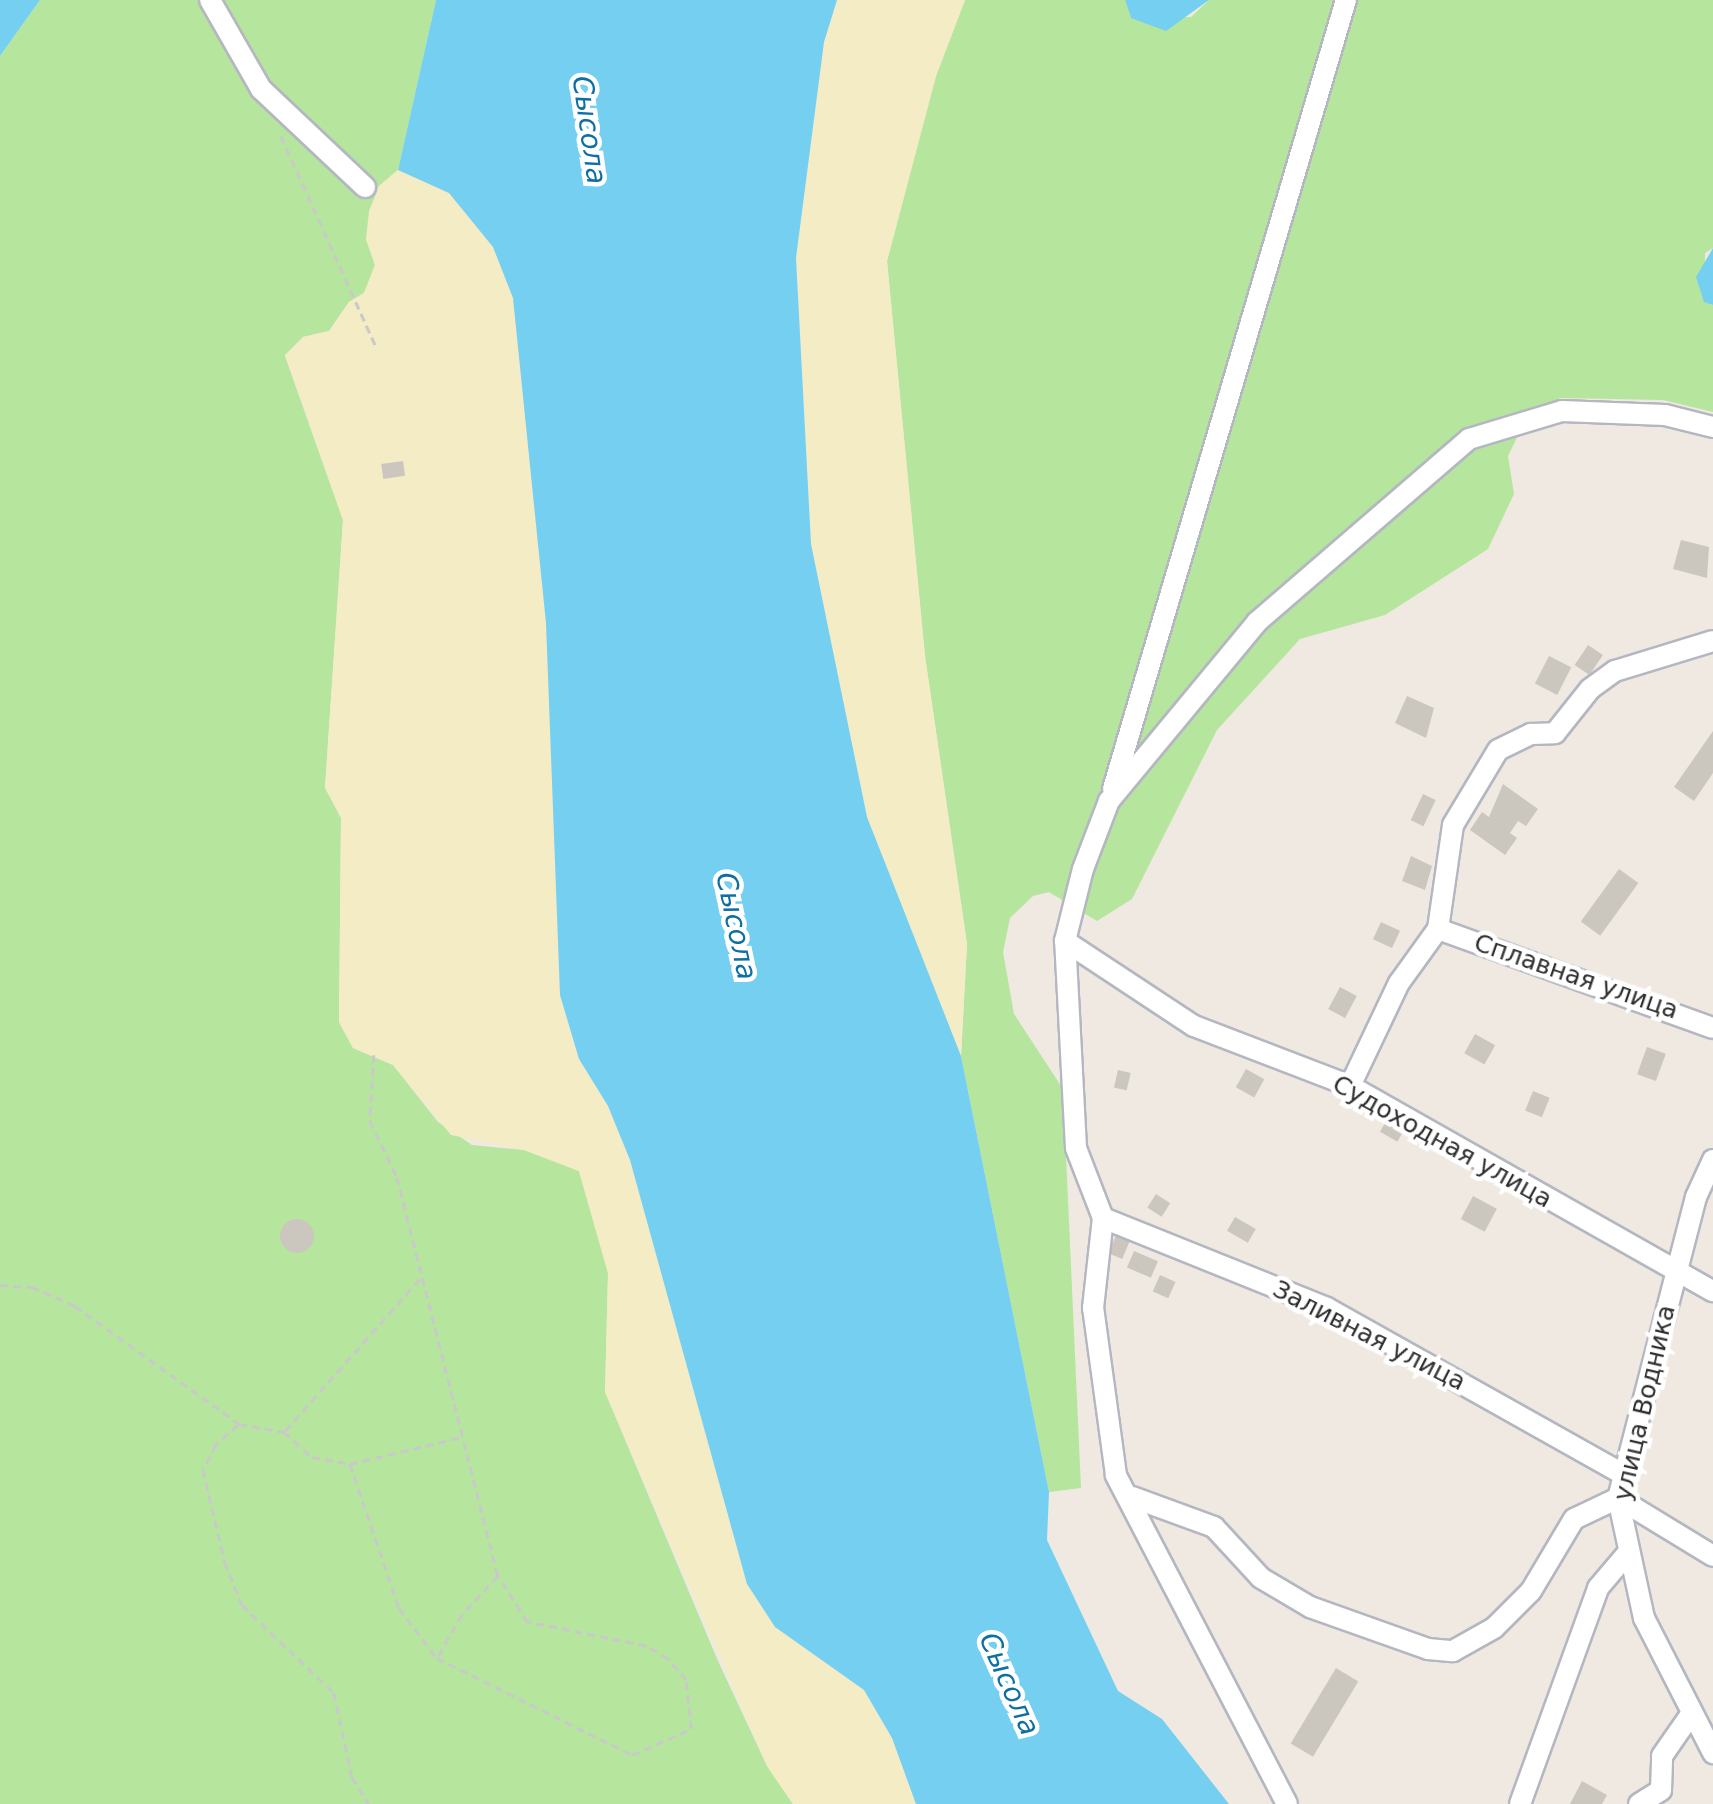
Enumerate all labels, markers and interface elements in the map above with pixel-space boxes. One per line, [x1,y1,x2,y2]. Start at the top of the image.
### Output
water label: Сысола [565,74,613,186]
water label: Сысола [708,869,764,983]
street label: Сплавная улица [1470,928,1682,1026]
street label: Судоходная улица [1327,1069,1557,1215]
street label: Заливная улица [1268,1274,1470,1398]
street label: улица Водника [1608,1302,1682,1504]
water label: Сысола [971,1627,1047,1741]

